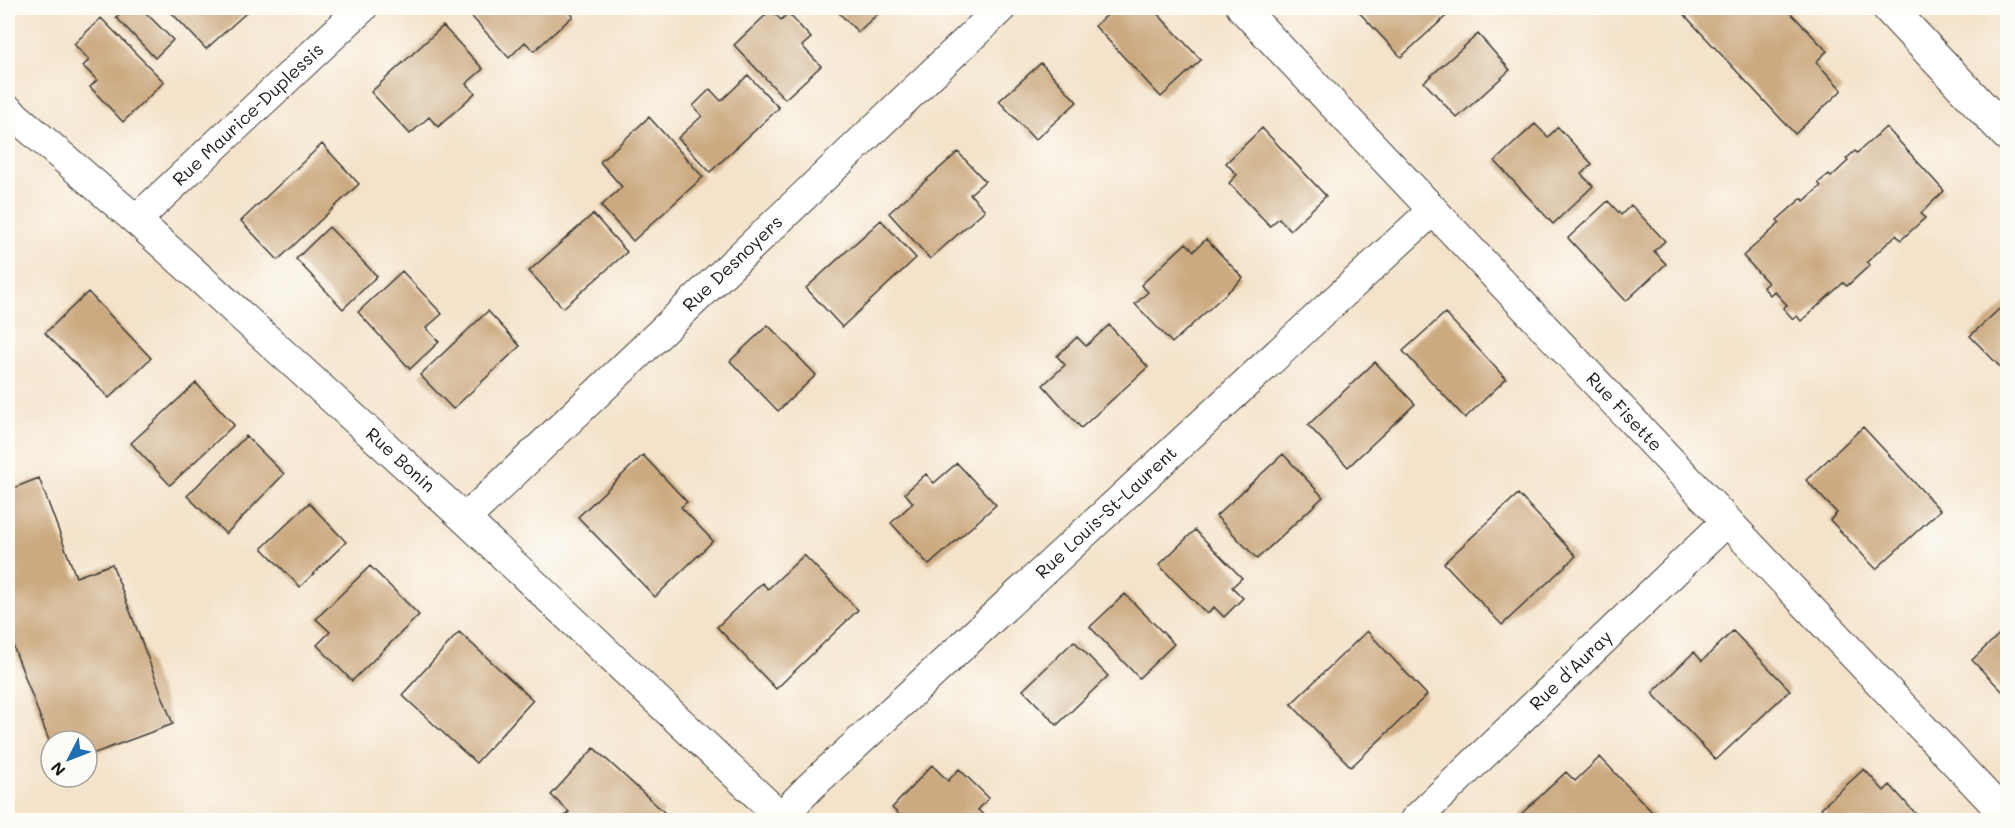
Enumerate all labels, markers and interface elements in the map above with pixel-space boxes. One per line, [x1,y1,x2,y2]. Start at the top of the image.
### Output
street label: Rue Maurice-Duplessis [167,37,328,191]
street label: Rue Desnoyers [677,210,787,316]
street label: Rue Fisette [1581,366,1668,456]
street label: Rue Bonin [361,422,441,497]
street label: Rue Louis-St-Laurent [1030,440,1181,583]
street label: Rue d'Auray [1524,625,1617,715]
north arrow [39,729,99,789]
text: N [46,758,69,781]

